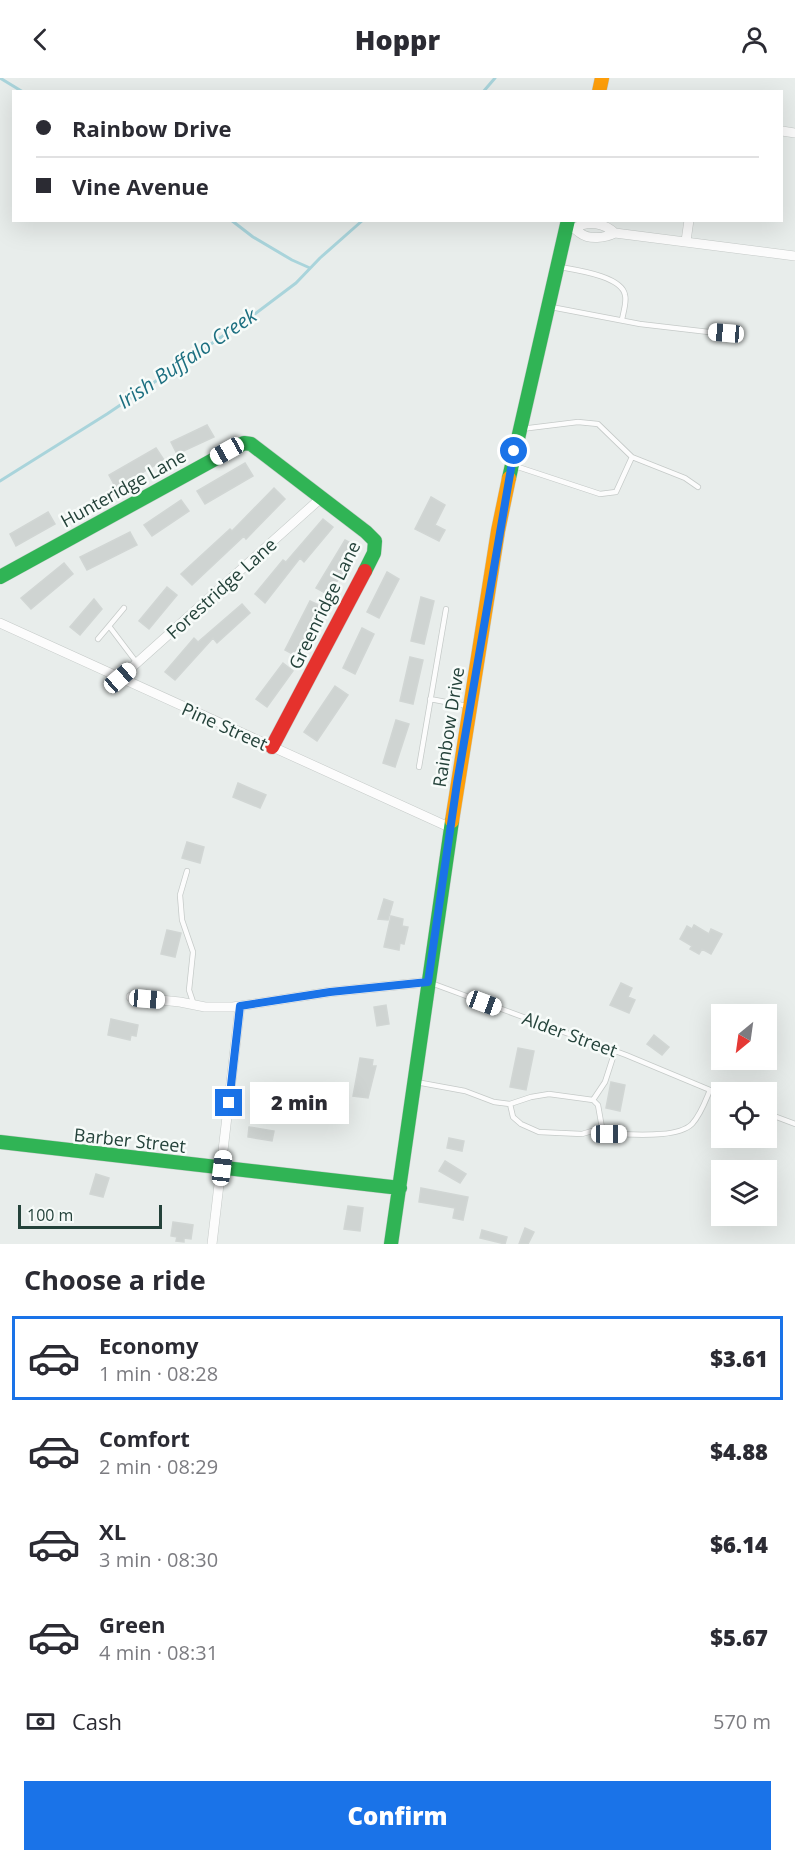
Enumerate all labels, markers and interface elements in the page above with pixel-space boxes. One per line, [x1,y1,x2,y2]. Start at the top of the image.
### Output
text: Hoppr [355,21,440,58]
icon: back [24,23,57,56]
icon: person [738,23,771,56]
text: Rainbow Drive [72,113,232,143]
text: Vine Avenue [72,171,209,201]
water label: Irish Buffalo Creek [112,301,263,414]
car [707,322,745,344]
car [207,434,247,468]
route start [500,437,527,464]
street label: Hunteridge Lane [56,444,190,532]
street label: Forestridge Lane [161,532,281,644]
street label: Greenridge Lane [283,537,365,673]
car [101,659,139,697]
street label: Rainbow Drive [427,665,469,789]
street label: Pine Street [178,696,272,756]
car [128,988,166,1010]
car [464,988,504,1018]
north arrow [711,1004,777,1070]
map controls [711,1004,777,1226]
street label: Alder Street [519,1006,621,1062]
callout: 2 min [250,1082,349,1124]
button: locate [711,1082,777,1148]
route end [215,1089,242,1116]
text: 2 min [271,1089,328,1116]
street label: Barber Street [73,1122,187,1158]
car [591,1125,627,1143]
car [211,1149,233,1187]
button: layers [711,1160,777,1226]
scale bar [18,1202,162,1230]
text: 100 m [27,1204,73,1226]
text: Choose a ride [24,1261,206,1298]
text: Economy [99,1330,198,1360]
icon: car [27,1331,81,1385]
text: $3.61 [710,1343,768,1373]
text: 1 min · 08:28 [99,1360,218,1387]
text: Comfort [99,1423,190,1453]
icon: car [27,1424,81,1478]
text: $4.88 [710,1436,768,1466]
text: 2 min · 08:29 [99,1453,218,1480]
text: XL [99,1516,126,1546]
icon: car [27,1517,81,1571]
text: $6.14 [710,1529,768,1559]
text: 3 min · 08:30 [99,1546,218,1573]
text: Green [99,1609,165,1639]
icon: car [27,1610,81,1664]
text: $5.67 [710,1622,768,1652]
text: 4 min · 08:31 [99,1639,218,1666]
icon: cash [24,1705,57,1738]
text: Cash [72,1706,122,1736]
text: 570 m [713,1708,771,1735]
button: Confirm [24,1781,771,1850]

